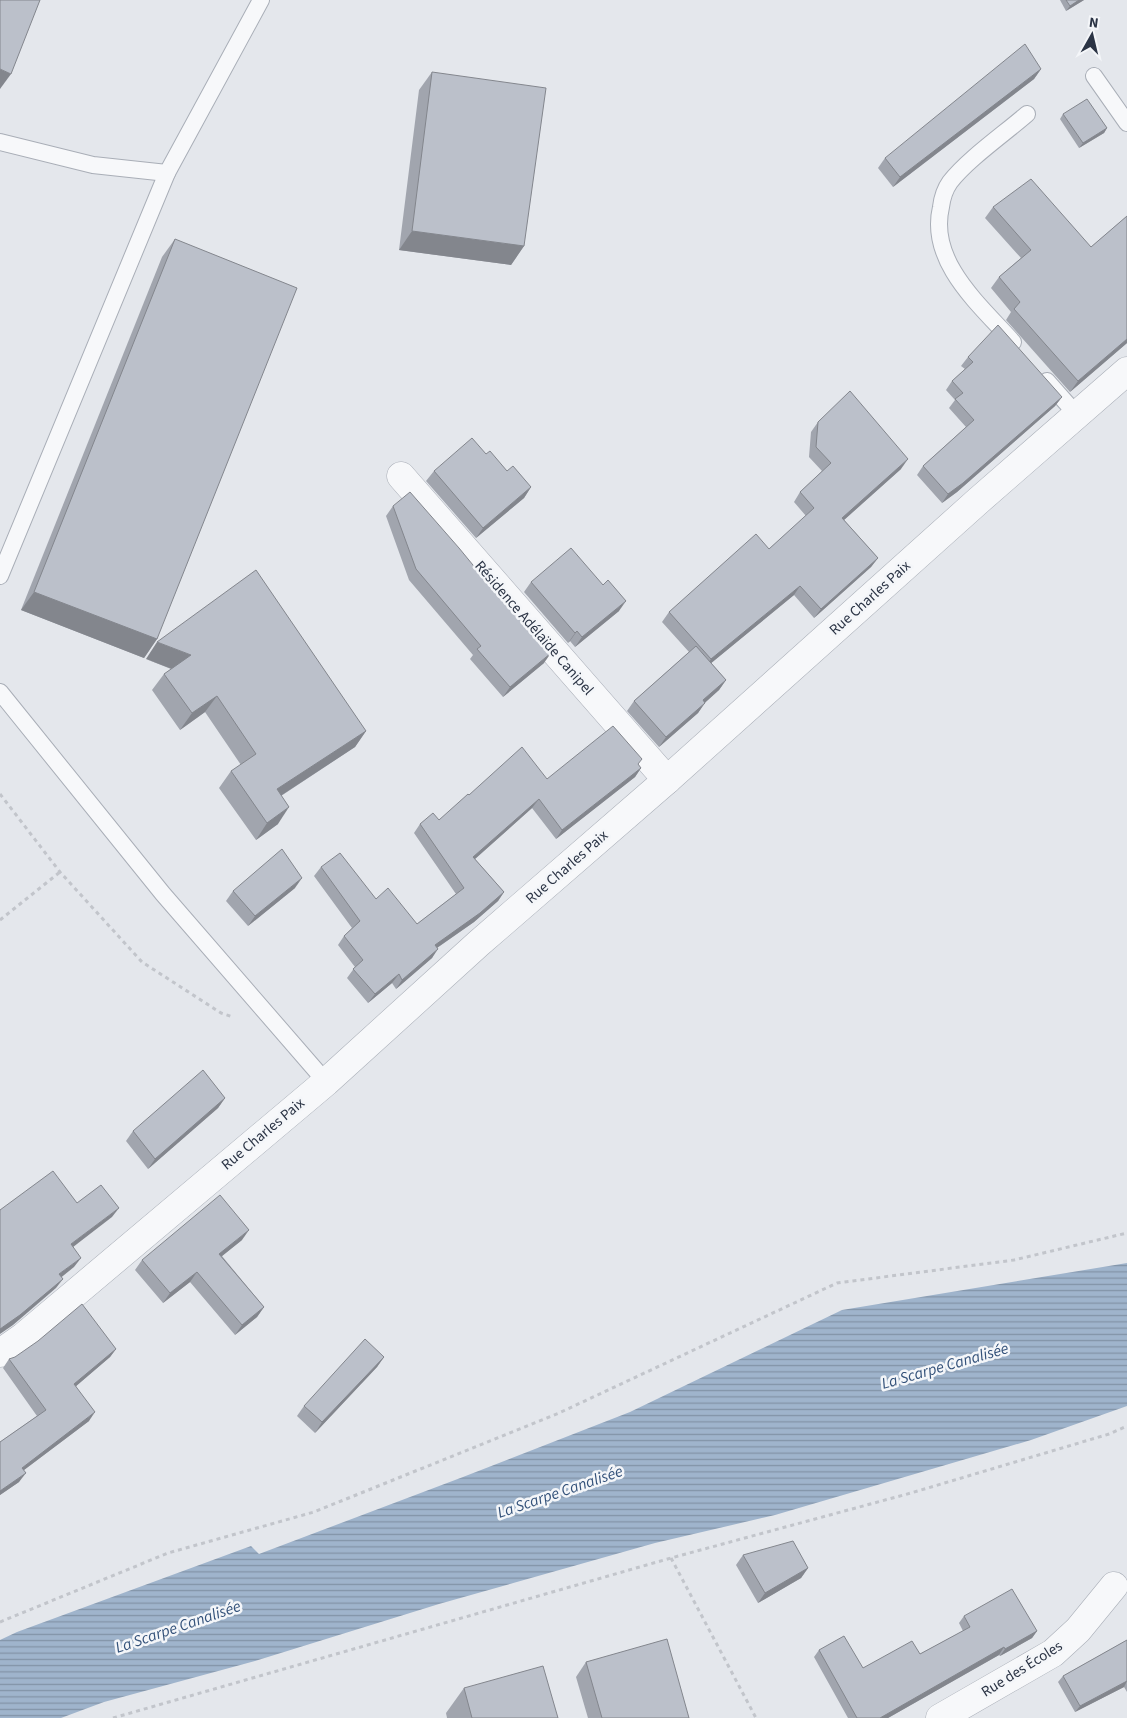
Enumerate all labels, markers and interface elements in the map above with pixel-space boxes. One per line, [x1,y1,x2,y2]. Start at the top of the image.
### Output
north arrow [1067,10,1117,60]
text: N [1088,13,1100,34]
street label: Résidence Adélaïde Canipel [470,556,598,700]
street label: Rue Charles Paix [825,556,916,640]
street label: Rue Charles Paix [521,825,613,909]
street label: Rue Charles Paix [217,1093,309,1175]
water label: La Scarpe Canalisée [879,1337,1011,1395]
water label: La Scarpe Canalisée [494,1460,626,1524]
water label: La Scarpe Canalisée [112,1595,244,1659]
street label: Rue des Écoles [977,1636,1067,1702]

